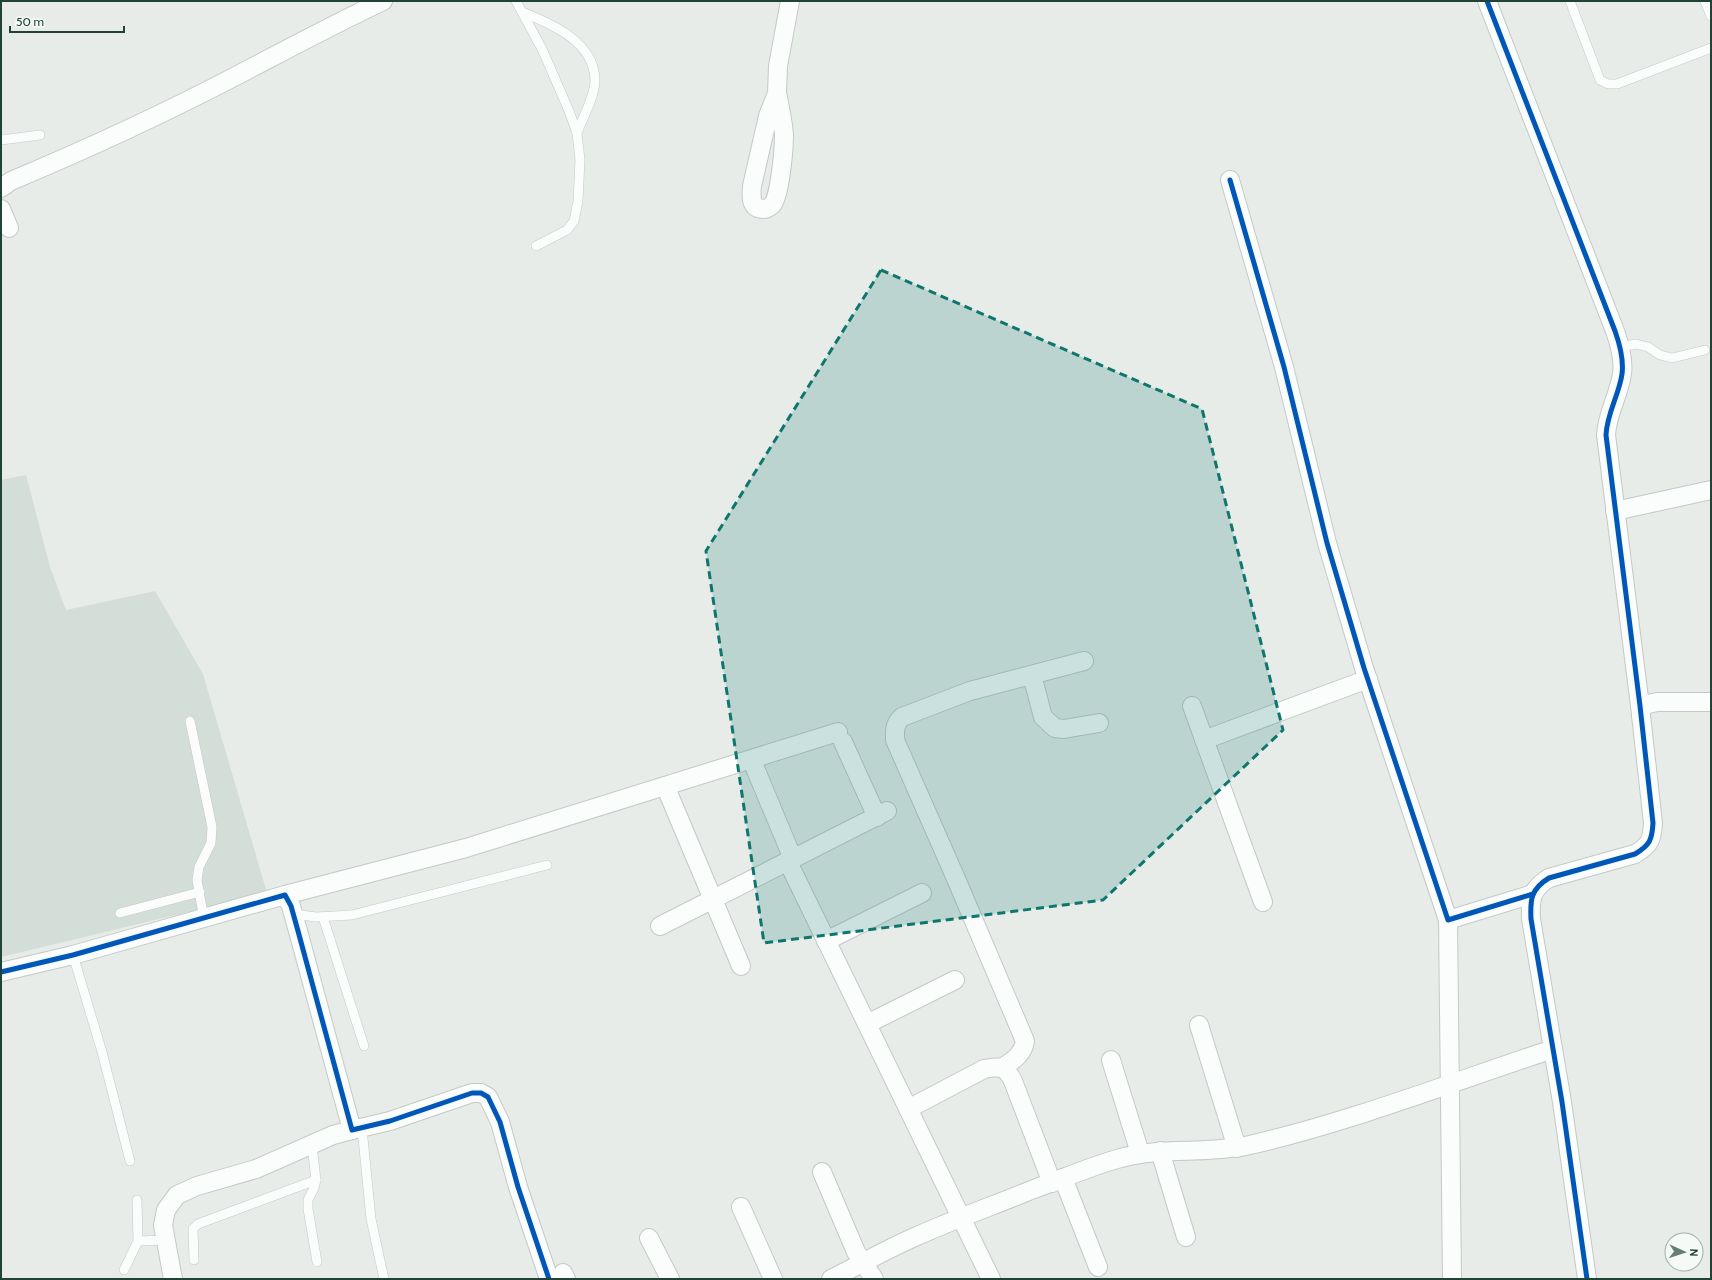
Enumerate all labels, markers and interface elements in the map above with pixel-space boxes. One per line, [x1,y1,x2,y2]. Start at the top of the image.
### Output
scale bar [10,8,124,34]
text: 50 m [16,14,44,29]
north arrow [1664,1232,1704,1272]
text: N [1687,1248,1701,1257]

